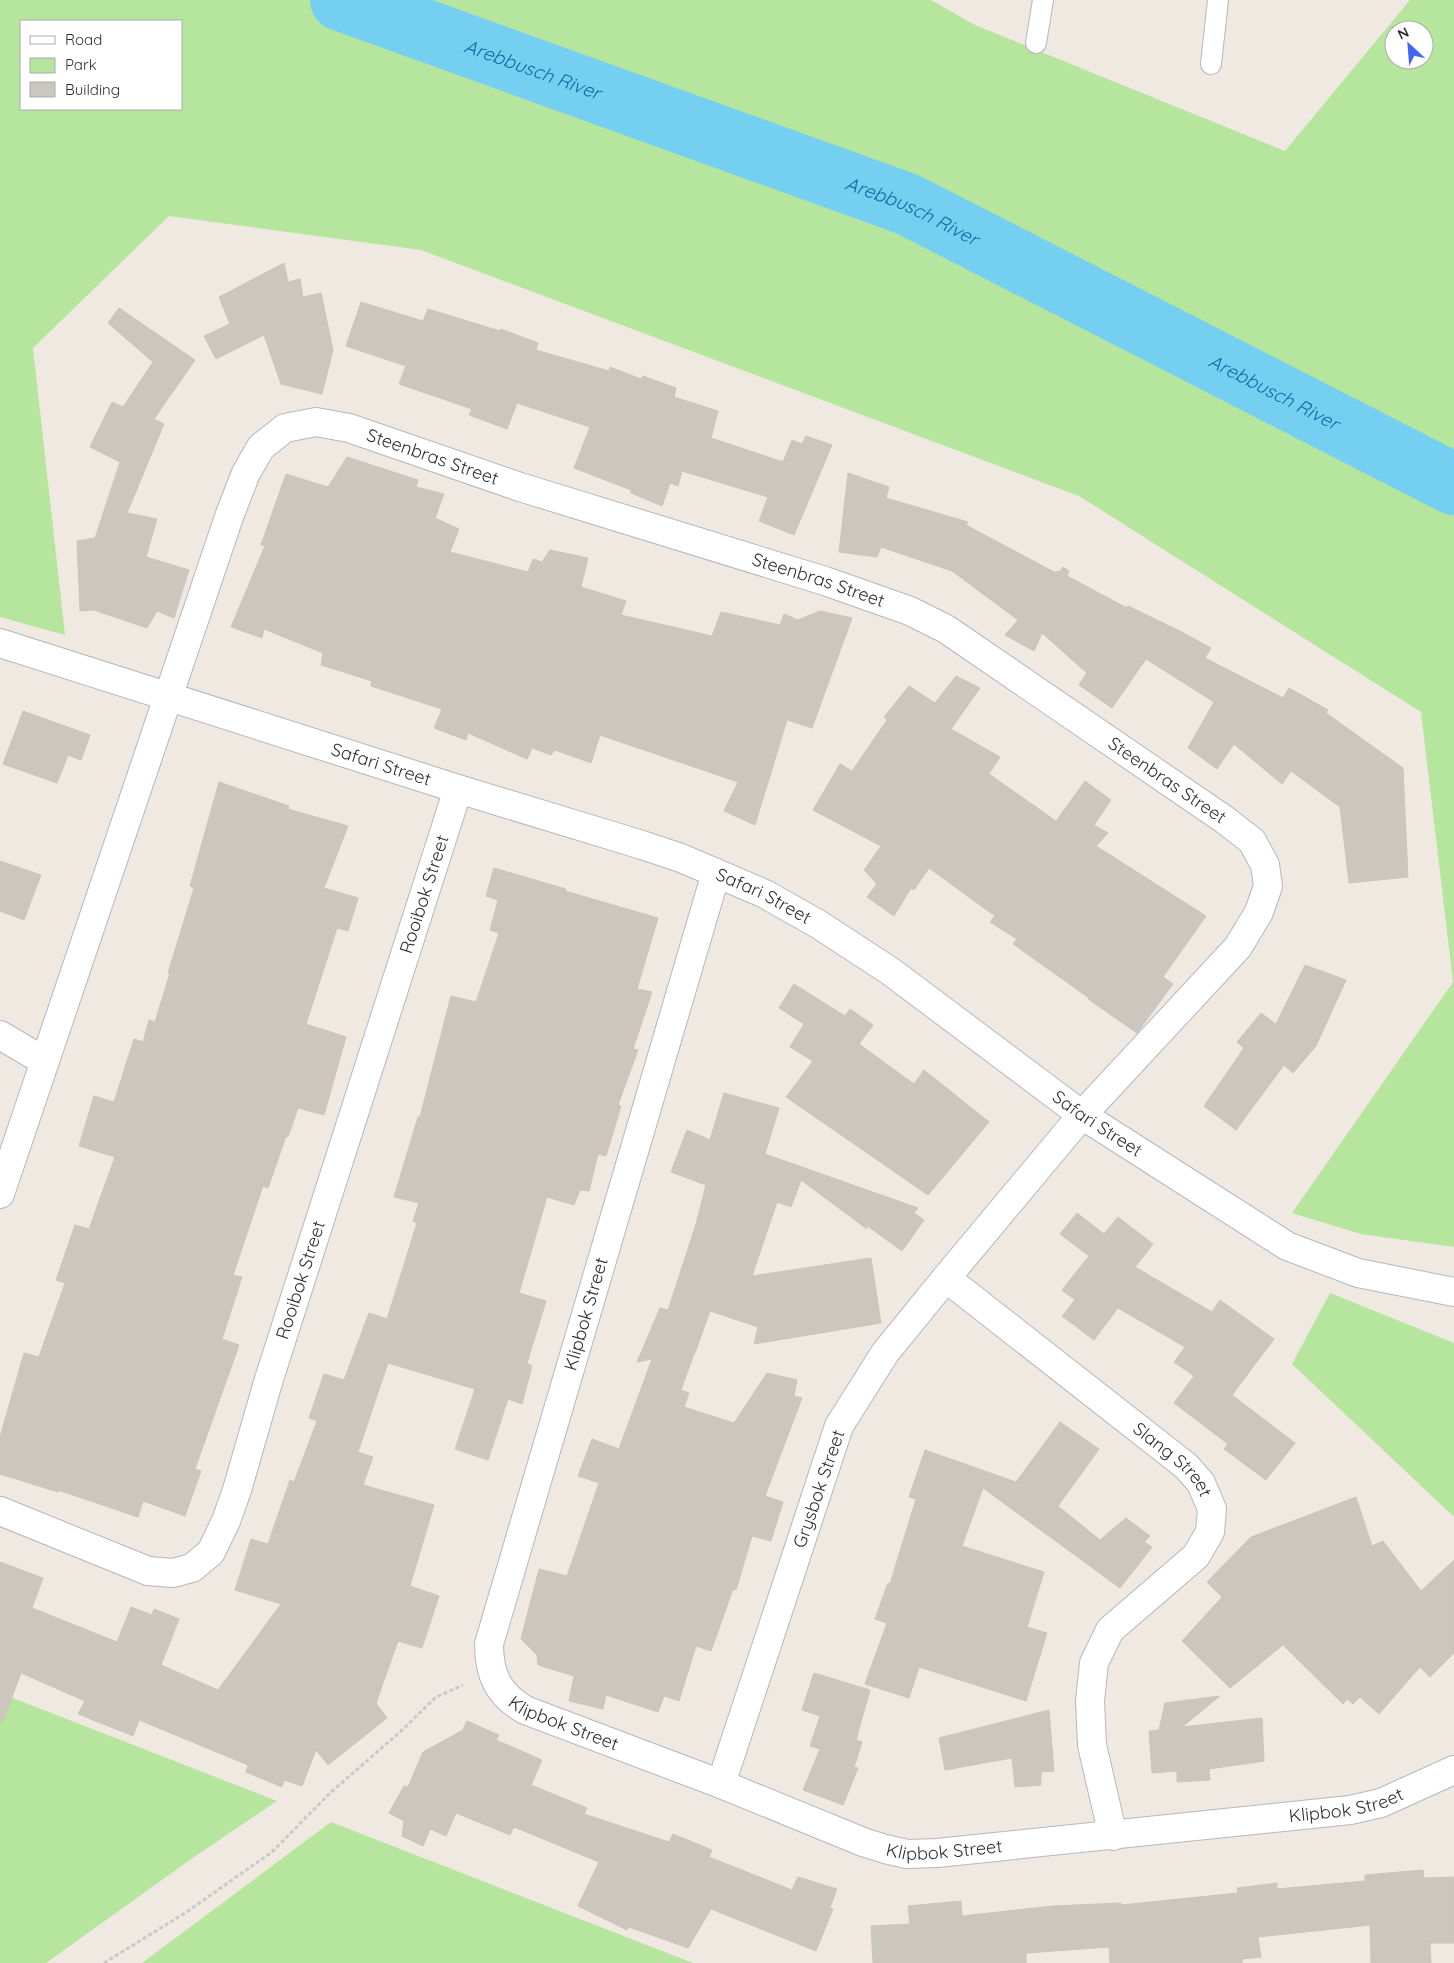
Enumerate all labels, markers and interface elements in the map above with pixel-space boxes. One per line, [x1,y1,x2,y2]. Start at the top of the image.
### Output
legend [20,20,182,110]
north arrow [1384,20,1434,70]
text: N [1395,23,1412,44]
text: Road [65,30,102,49]
water label: Arebbusch River [461,34,607,106]
text: Park [65,55,97,74]
text: Building [65,80,120,99]
water label: Arebbusch River [842,171,985,252]
water label: Arebbusch River [1205,349,1346,436]
street label: Steenbras Street [364,423,502,490]
street label: Steenbras Street [749,547,888,612]
street label: Steenbras Street [1104,731,1231,828]
street label: Safari Street [329,737,434,791]
street label: Rooibok Street [394,832,454,956]
street label: Safari Street [713,862,815,929]
street label: Safari Street [1048,1085,1147,1162]
street label: Rooibok Street [270,1218,330,1342]
street label: Klipbok Street [558,1255,613,1373]
street label: Slang Street [1129,1417,1217,1500]
street label: Grysbok Street [788,1427,849,1551]
street label: Klipbok Street [504,1690,622,1755]
street label: Klipbok Street [1288,1782,1407,1827]
street label: Klipbok Street [884,1834,1003,1865]

